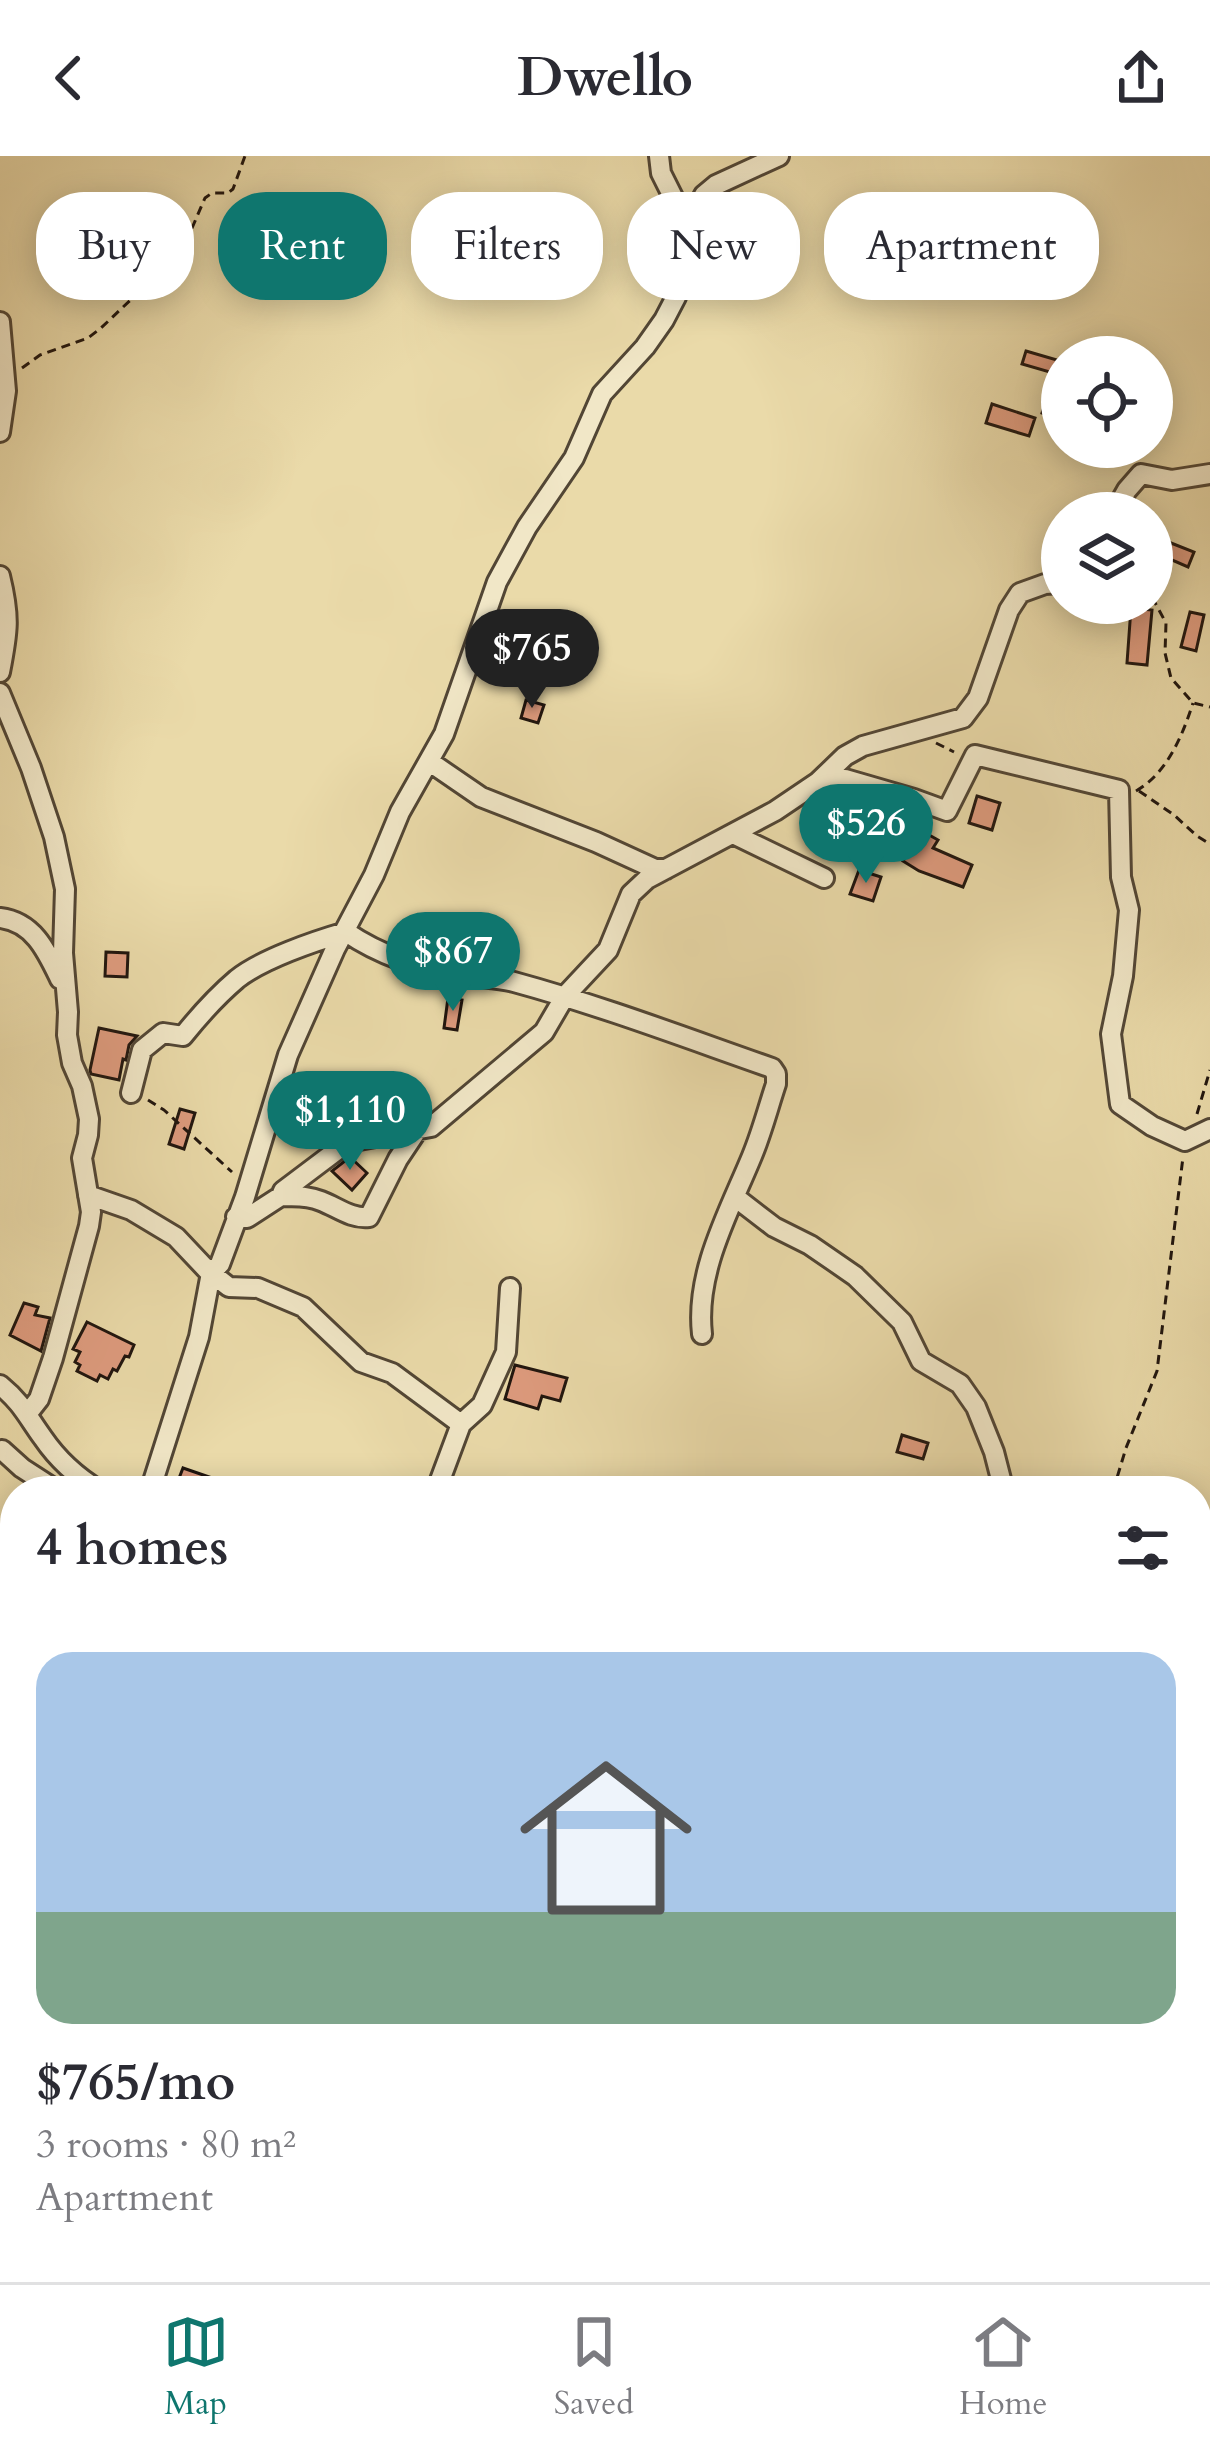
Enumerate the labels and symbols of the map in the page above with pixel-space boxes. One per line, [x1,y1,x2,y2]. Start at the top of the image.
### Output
pin: $765 [461,609,603,711]
pin: $526 [795,784,937,886]
pin: $867 [382,912,524,1014]
pin: $1,110 [252,1071,448,1173]

